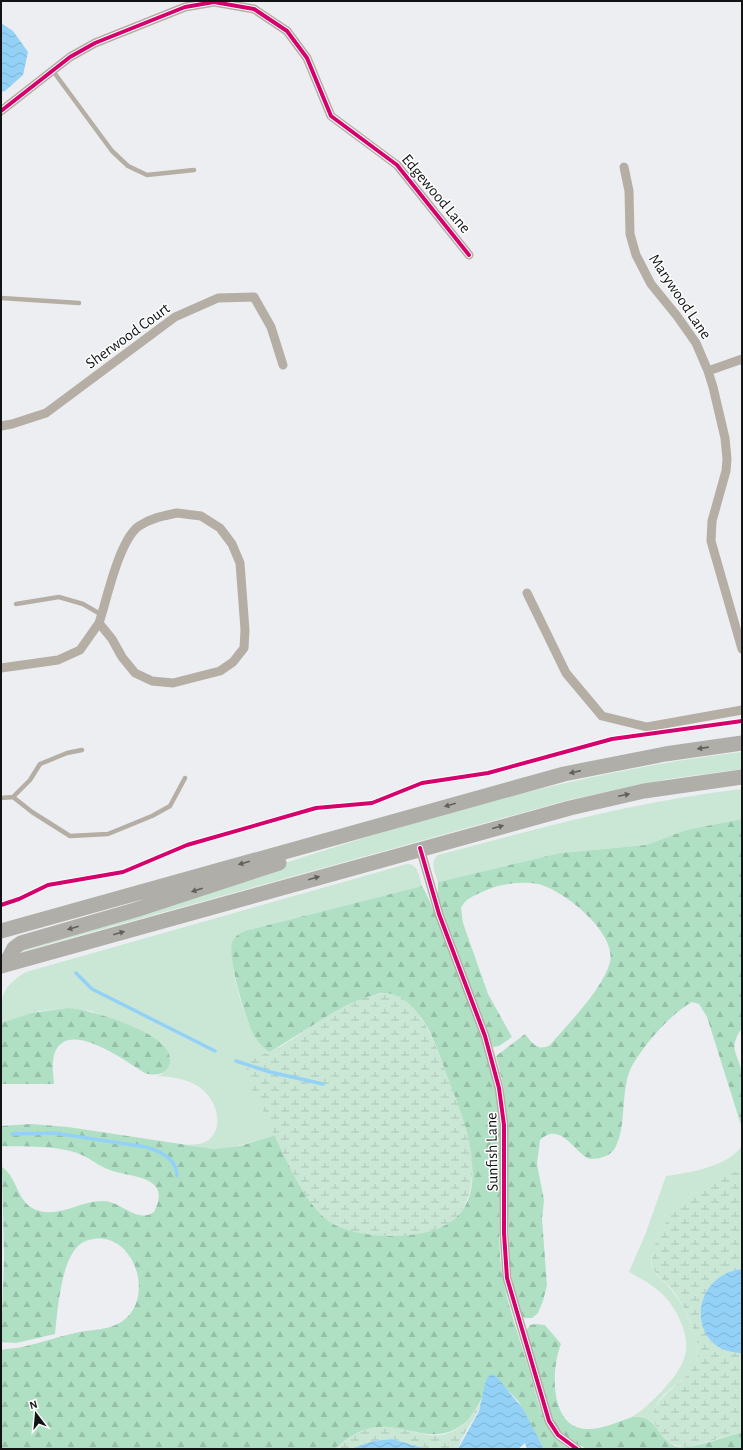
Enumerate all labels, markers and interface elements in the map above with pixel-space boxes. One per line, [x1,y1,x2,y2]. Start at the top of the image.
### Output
street label: Edgewood Lane [399,151,474,236]
street label: Marywood Lane [645,251,714,342]
street label: Sherwood Court [83,300,173,372]
one-way arrow [697,745,709,751]
one-way arrow [569,769,582,775]
one-way arrow [618,792,630,798]
one-way arrow [444,802,456,808]
one-way arrow [492,824,504,830]
one-way arrow [238,860,250,866]
one-way arrow [308,875,320,881]
one-way arrow [191,887,203,893]
one-way arrow [67,925,79,931]
one-way arrow [114,930,126,936]
street label: Sunfish Lane [483,1112,501,1192]
north arrow [16,1394,56,1434]
text: N [28,1399,39,1411]

